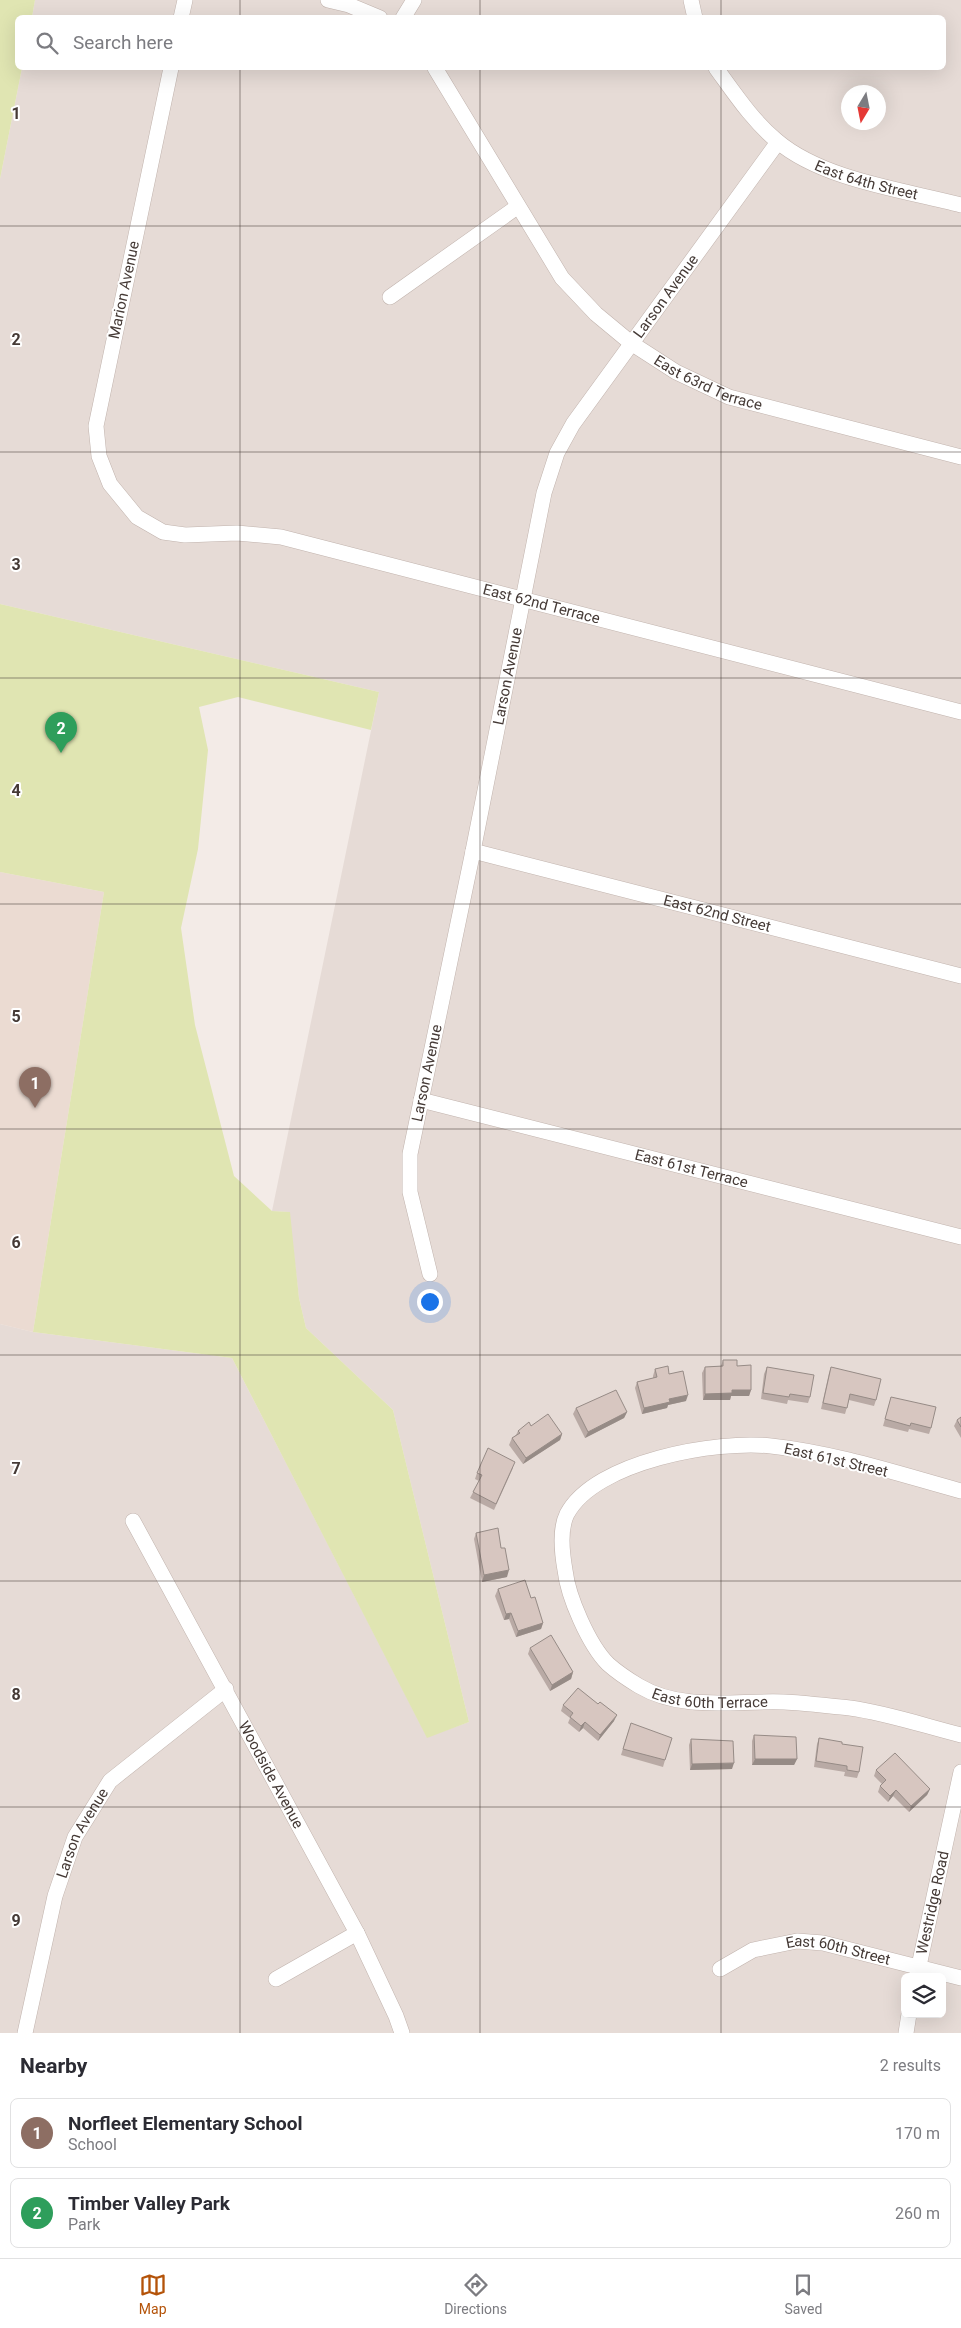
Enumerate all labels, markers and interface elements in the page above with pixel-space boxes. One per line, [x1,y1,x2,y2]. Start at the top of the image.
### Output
search box [15,15,946,70]
icon: search [33,29,61,57]
text: Search here [73,31,173,54]
north arrow [841,85,886,130]
text: 1 [11,104,21,123]
street label: East 64th Street [812,156,920,204]
street label: Marion Avenue [105,239,143,341]
street label: Larson Avenue [630,251,702,341]
text: 2 [11,330,21,349]
street label: East 63rd Terrace [651,351,764,414]
text: 3 [11,555,21,574]
street label: East 62nd Terrace [481,580,602,628]
street label: Larson Avenue [489,626,526,727]
pin: 2 [45,712,77,753]
text: 4 [11,781,21,800]
street label: East 62nd Street [662,891,773,936]
text: 5 [11,1007,21,1026]
street label: Larson Avenue [408,1023,446,1123]
pin: 1 [19,1067,51,1108]
street label: East 61st Terrace [633,1146,750,1192]
text: 6 [11,1233,21,1252]
your location [417,1289,443,1315]
street label: East 61st Street [782,1439,890,1481]
text: 7 [11,1459,21,1478]
street label: East 60th Terrace [649,1684,768,1712]
text: 8 [11,1685,21,1704]
street label: Woodside Avenue [235,1718,307,1832]
street label: Larson Avenue [53,1785,112,1881]
street label: Westridge Road [913,1849,953,1956]
text: 9 [11,1911,21,1930]
street label: East 60th Street [784,1932,892,1969]
map controls [901,1973,946,2018]
button: layers [901,1973,946,2018]
text: Nearby [20,2054,87,2078]
text: 2 results [880,2056,941,2075]
text: Norfleet Elementary School [68,2112,302,2135]
text: 1 [32,2124,42,2143]
text: 170 m [895,2124,940,2143]
text: School [68,2135,117,2154]
text: Timber Valley Park [68,2192,230,2215]
text: 2 [32,2204,42,2223]
text: 260 m [895,2204,940,2223]
text: Park [68,2215,100,2234]
tab: Map [139,2271,167,2317]
tab: Directions [444,2271,507,2317]
tab: Saved [784,2271,822,2317]

